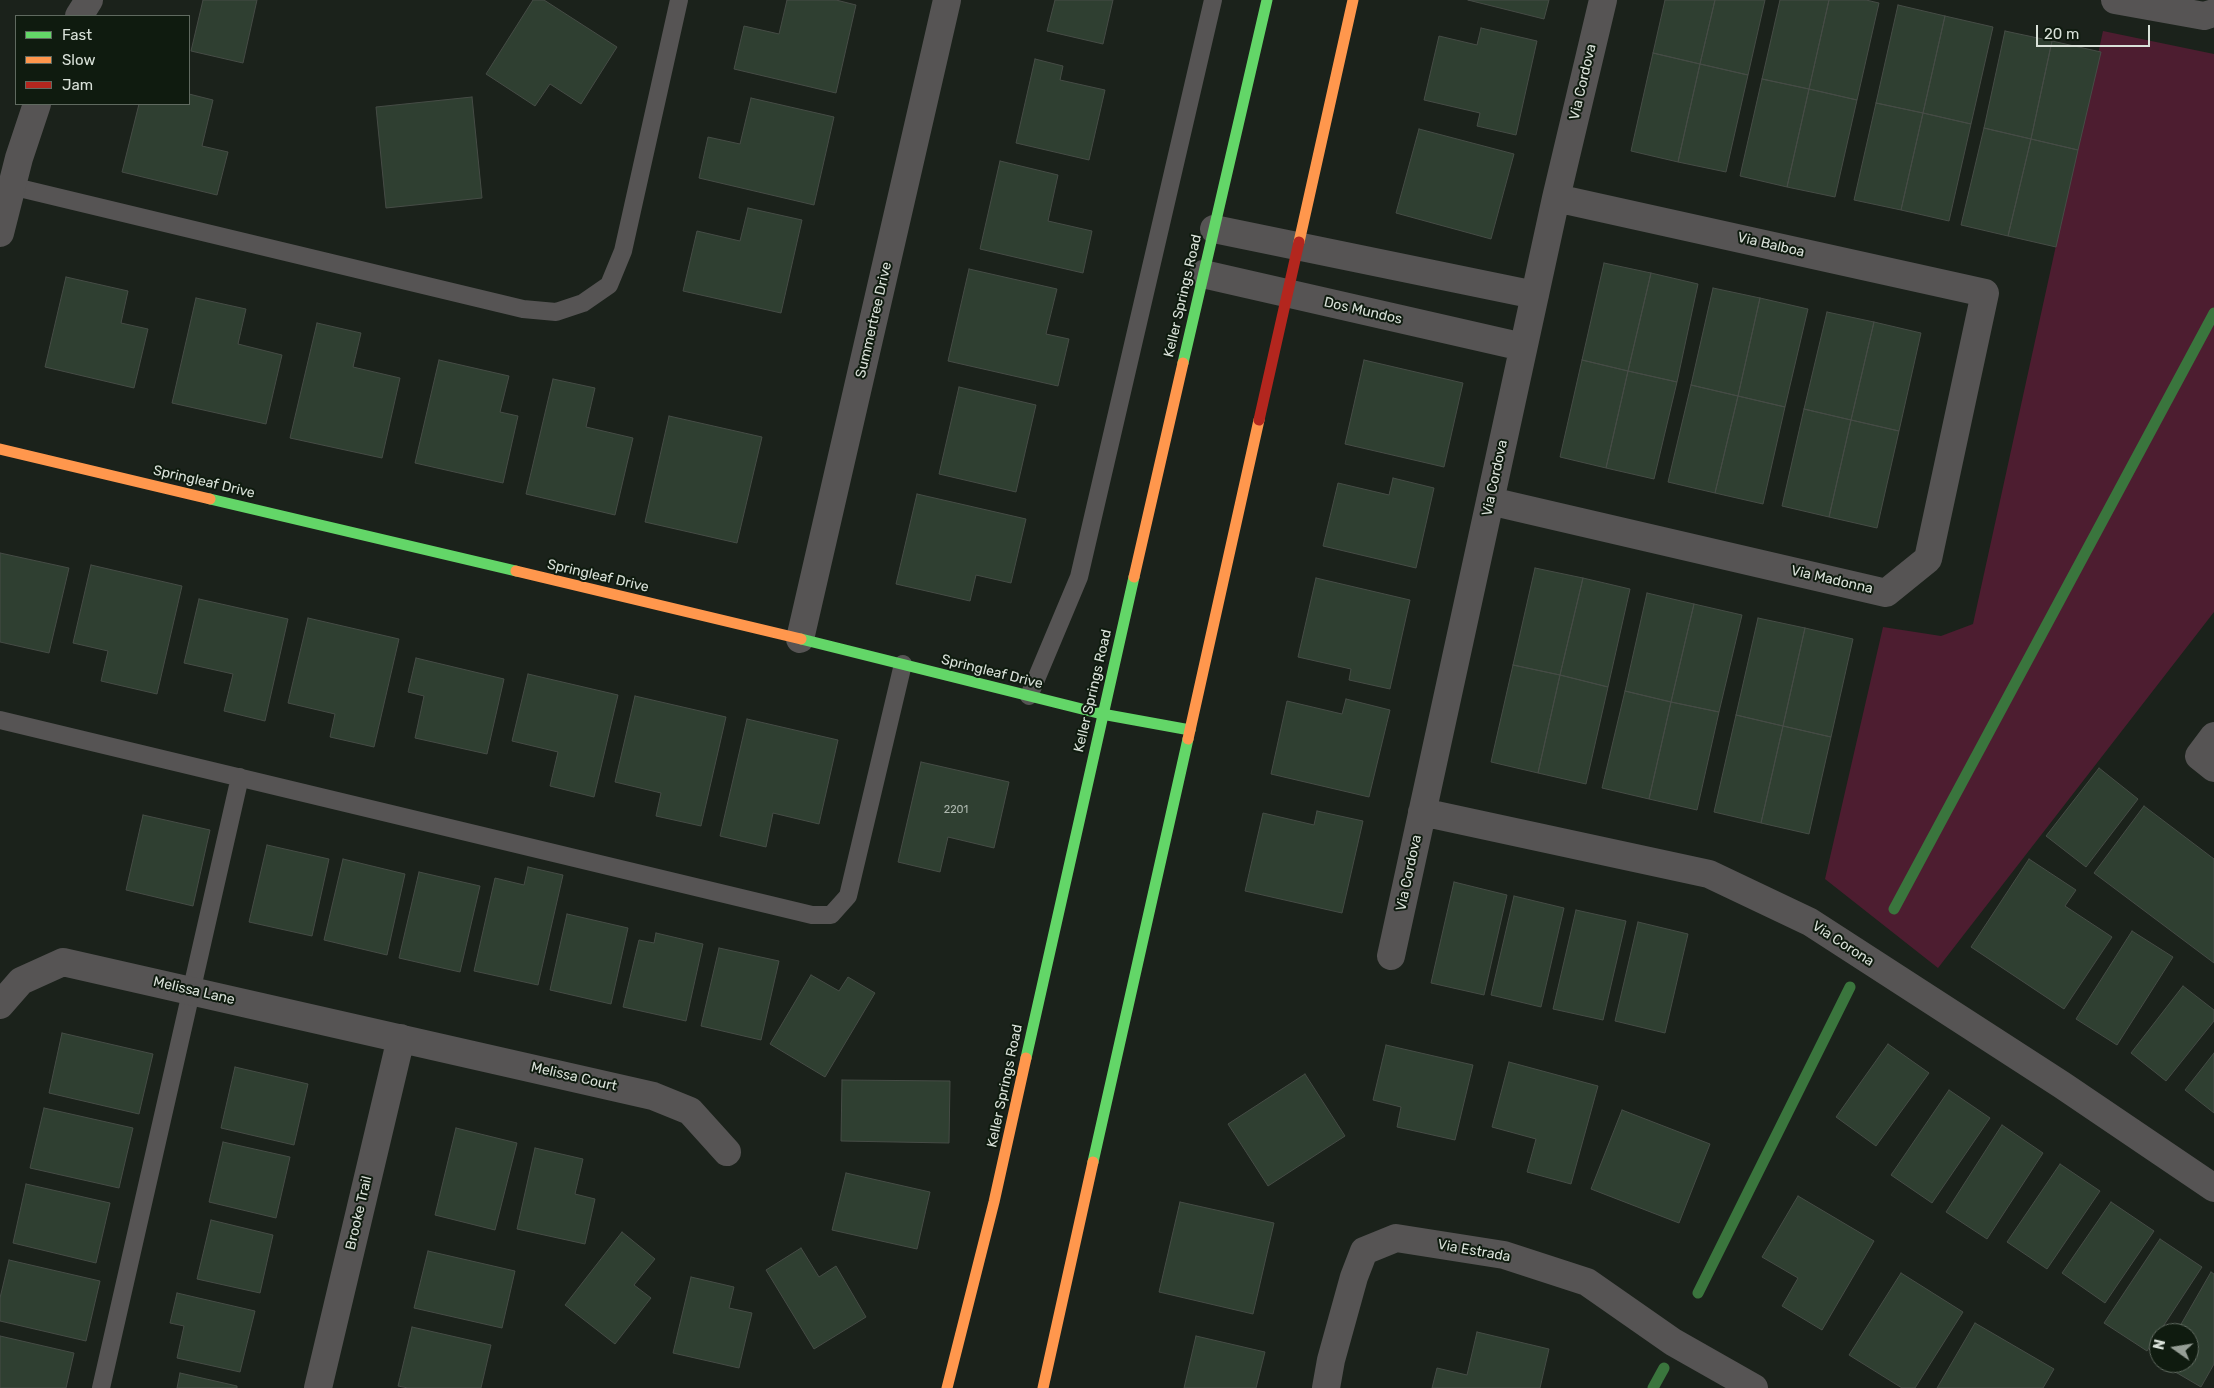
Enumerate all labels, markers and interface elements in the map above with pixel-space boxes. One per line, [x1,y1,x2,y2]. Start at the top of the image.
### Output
legend [15,15,190,105]
scale bar [2039,15,2153,47]
text: 20 m [2044,25,2079,43]
text: Fast [62,26,92,44]
street label: Via Cordova [1566,42,1600,122]
text: Slow [62,51,95,69]
text: Jam [62,76,93,94]
street label: Via Balboa [1736,229,1806,261]
street label: Keller Springs Road [1161,233,1205,359]
street label: Summertree Drive [852,260,896,380]
street label: Dos Mundos [1322,294,1404,328]
street label: Via Cordova [1479,438,1511,518]
street label: Springleaf Drive [151,462,257,502]
street label: Springleaf Drive [545,556,651,596]
street label: Via Madonna [1789,562,1875,598]
street label: Keller Springs Road [1071,628,1115,754]
street label: Springleaf Drive [940,651,1044,693]
house number: 2201 [944,803,968,817]
street label: Via Cordova [1393,833,1425,913]
street label: Via Corona [1809,918,1877,970]
street label: Melissa Lane [152,973,236,1009]
street label: Keller Springs Road [984,1023,1026,1149]
street label: Melissa Court [529,1059,619,1095]
street label: Brooke Trail [342,1174,376,1252]
street label: Via Estrada [1436,1236,1512,1266]
north arrow [2149,1323,2199,1373]
text: N [2150,1338,2169,1352]

